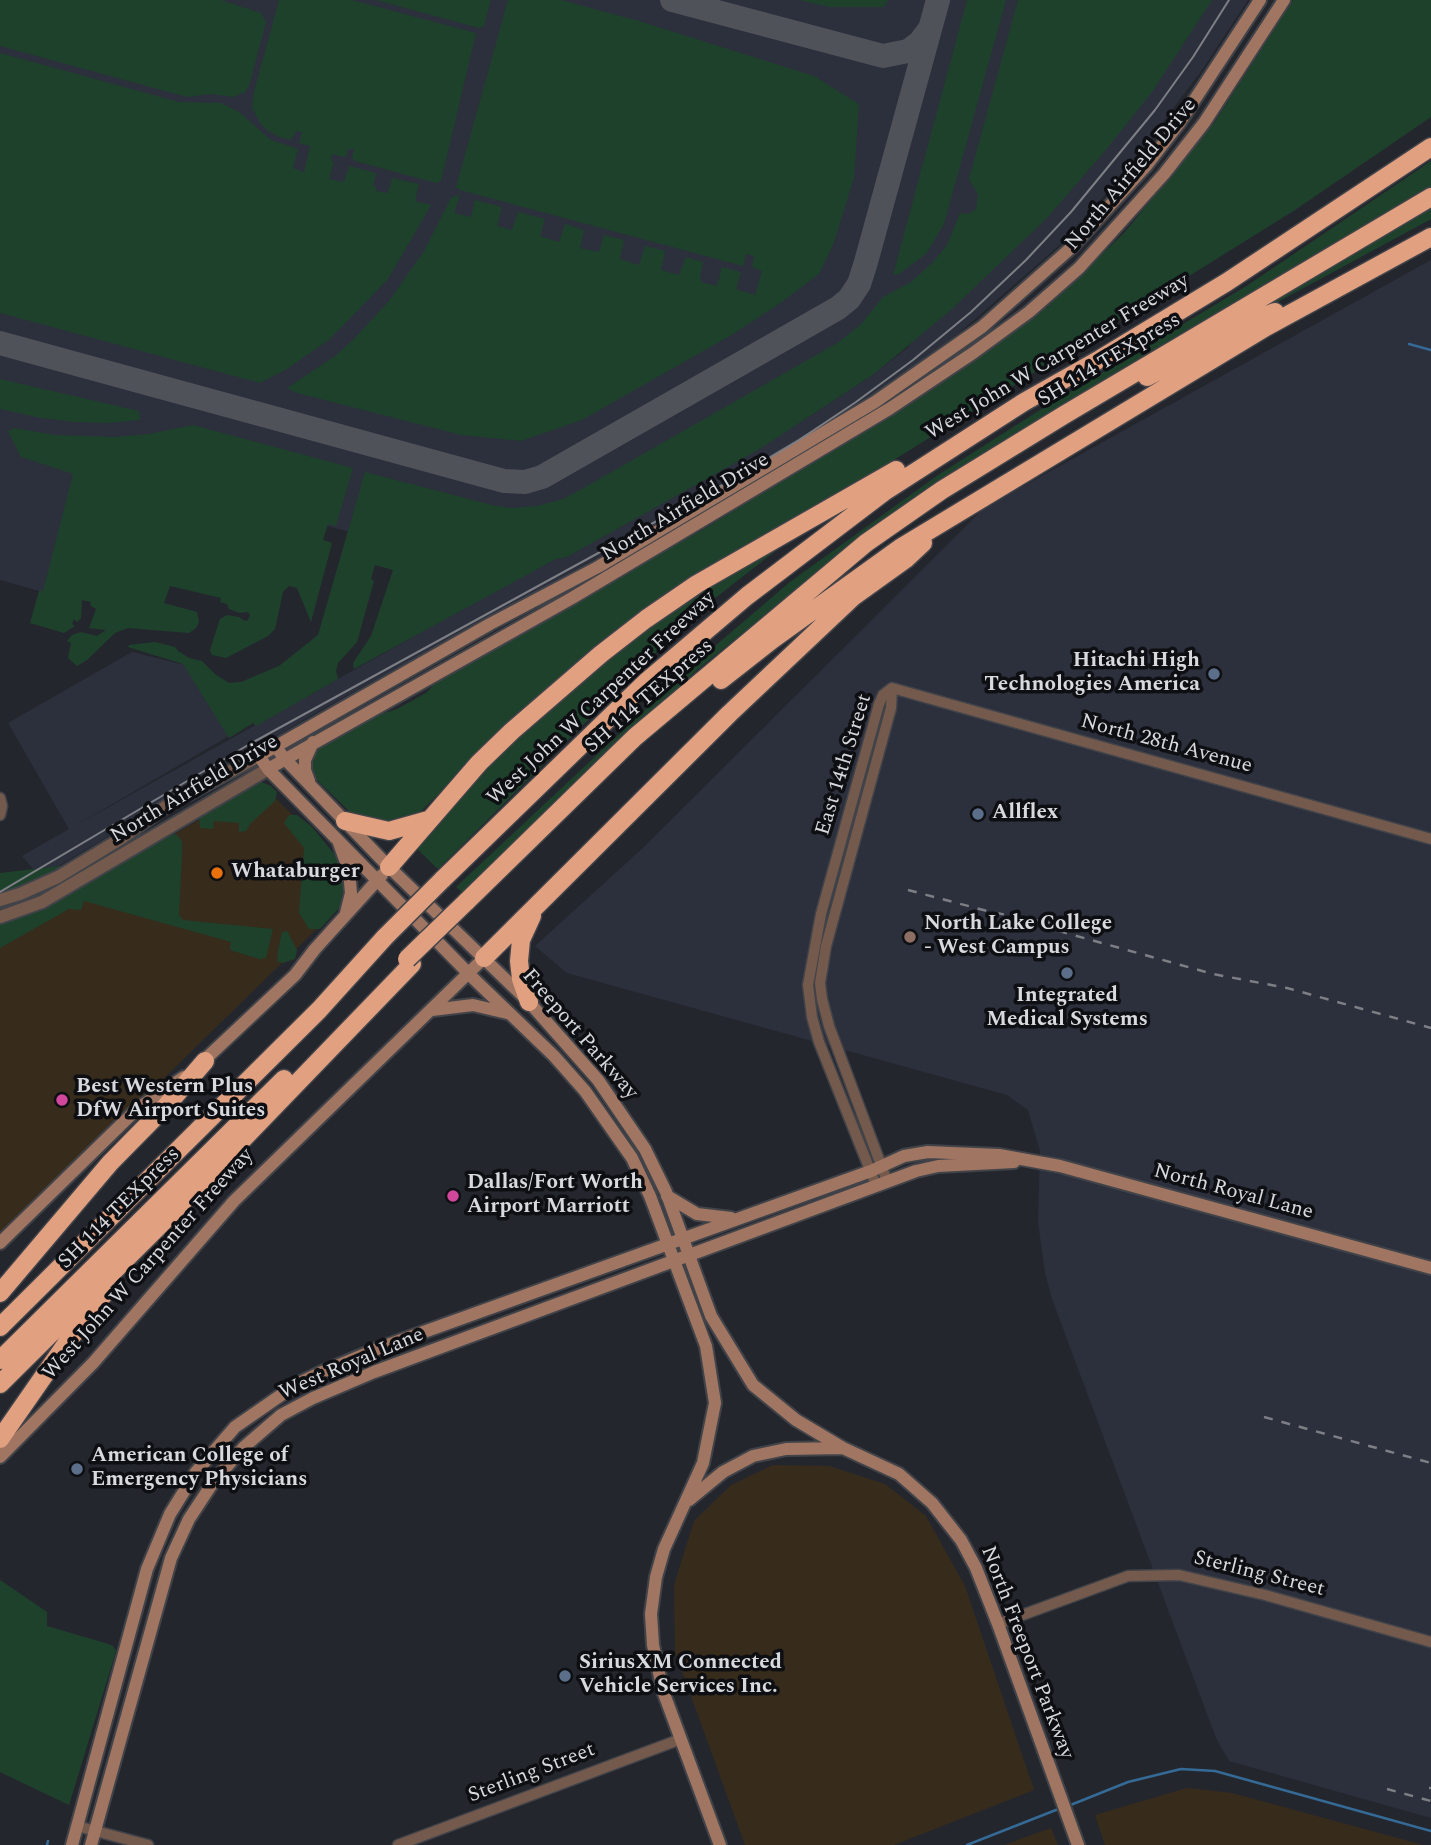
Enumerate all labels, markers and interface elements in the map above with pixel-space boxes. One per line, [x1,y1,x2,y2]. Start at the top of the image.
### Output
street label: North Airfield Drive [1061,94,1203,256]
street label: West John W Carpenter Freeway [922,269,1194,447]
street label: SH 114 TEXpress [1034,309,1186,413]
street label: North Airfield Drive [598,448,774,568]
street label: West John W Carpenter Freeway [483,586,721,812]
street label: SH 114 TEXpress [581,634,719,760]
place label: Hitachi High Technologies America [984,649,1200,699]
marker: Hitachi High Technologies America [1206,666,1222,682]
street label: East 14th Street [812,691,878,839]
street label: North 28th Avenue [1077,710,1255,780]
street label: North Airfield Drive [107,730,283,850]
place label: Allflex [992,801,1058,827]
marker: Allflex [970,806,986,822]
place label: Whataburger [231,860,360,886]
marker: Whataburger [209,865,225,881]
place label: North Lake College - West Campus [924,912,1112,962]
marker: North Lake College - West Campus [902,929,918,945]
street label: Freeport Parkway [515,965,643,1105]
marker: Integrated Medical Systems [1059,965,1075,981]
place label: Integrated Medical Systems [986,984,1148,1034]
place label: Best Western Plus DfW Airport Suites [76,1075,265,1125]
marker: Best Western Plus DfW Airport Suites [54,1092,70,1108]
street label: SH 114 TEXpress [54,1143,186,1275]
street label: West John W Carpenter Freeway [38,1144,260,1386]
street label: North Royal Lane [1150,1160,1316,1226]
place label: Dallas/Fort Worth Airport Marriott [467,1171,643,1221]
marker: Dallas/Fort Worth Airport Marriott [445,1188,461,1204]
street label: West Royal Lane [276,1323,428,1407]
place label: American College of Emergency Physicians [91,1444,307,1494]
marker: American College of Emergency Physicians [69,1461,85,1477]
street label: North Freeport Parkway [974,1543,1078,1763]
street label: Sterling Street [1191,1547,1327,1603]
place label: SiriusXM Connected Vehicle Services Inc. [579,1651,782,1701]
marker: SiriusXM Connected Vehicle Services Inc. [557,1668,573,1684]
street label: Sterling Street [465,1738,599,1810]

